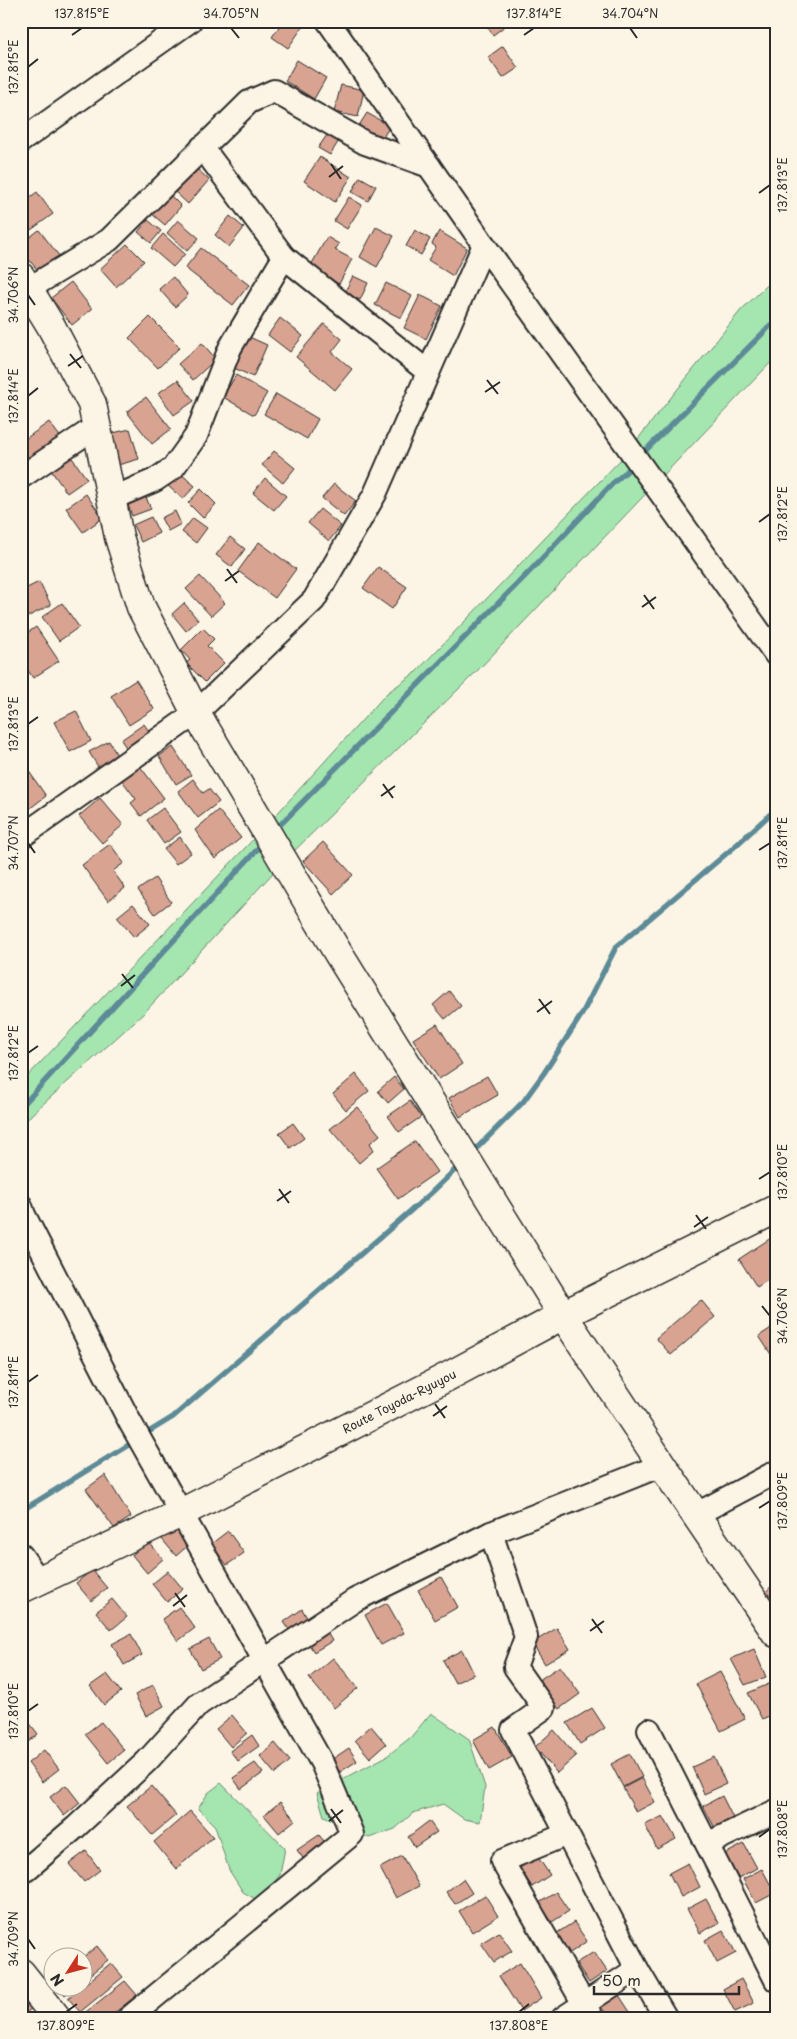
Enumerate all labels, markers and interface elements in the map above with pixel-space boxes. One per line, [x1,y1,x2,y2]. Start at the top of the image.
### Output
text: 137.815°E [54,4,110,22]
text: 34.705°N [203,4,259,22]
text: 137.814°E [506,4,562,22]
text: 34.704°N [602,4,658,22]
text: 137.815°E [4,39,22,95]
text: 137.813°E [773,157,791,213]
text: 34.706°N [4,267,22,323]
text: 137.814°E [4,368,22,424]
text: 137.812°E [773,486,791,542]
text: 137.813°E [4,696,22,752]
text: 34.707°N [4,815,22,871]
text: 137.811°E [773,817,791,869]
text: 137.812°E [4,1025,22,1081]
text: 137.810°E [773,1144,791,1200]
text: 34.706°N [773,1288,791,1344]
text: 137.811°E [4,1356,22,1408]
street label: Route Toyoda-Ryuyou [339,1364,459,1438]
text: 137.809°E [773,1472,791,1530]
text: 137.810°E [4,1683,22,1739]
text: 137.808°E [773,1800,791,1858]
text: 34.709°N [4,1911,22,1967]
north arrow [42,1946,92,1996]
scale bar [594,1964,740,1996]
text: 50 m [602,1968,641,1991]
text: N [45,1969,69,1991]
text: 137.809°E [37,2016,95,2034]
text: 137.808°E [490,2016,548,2034]

